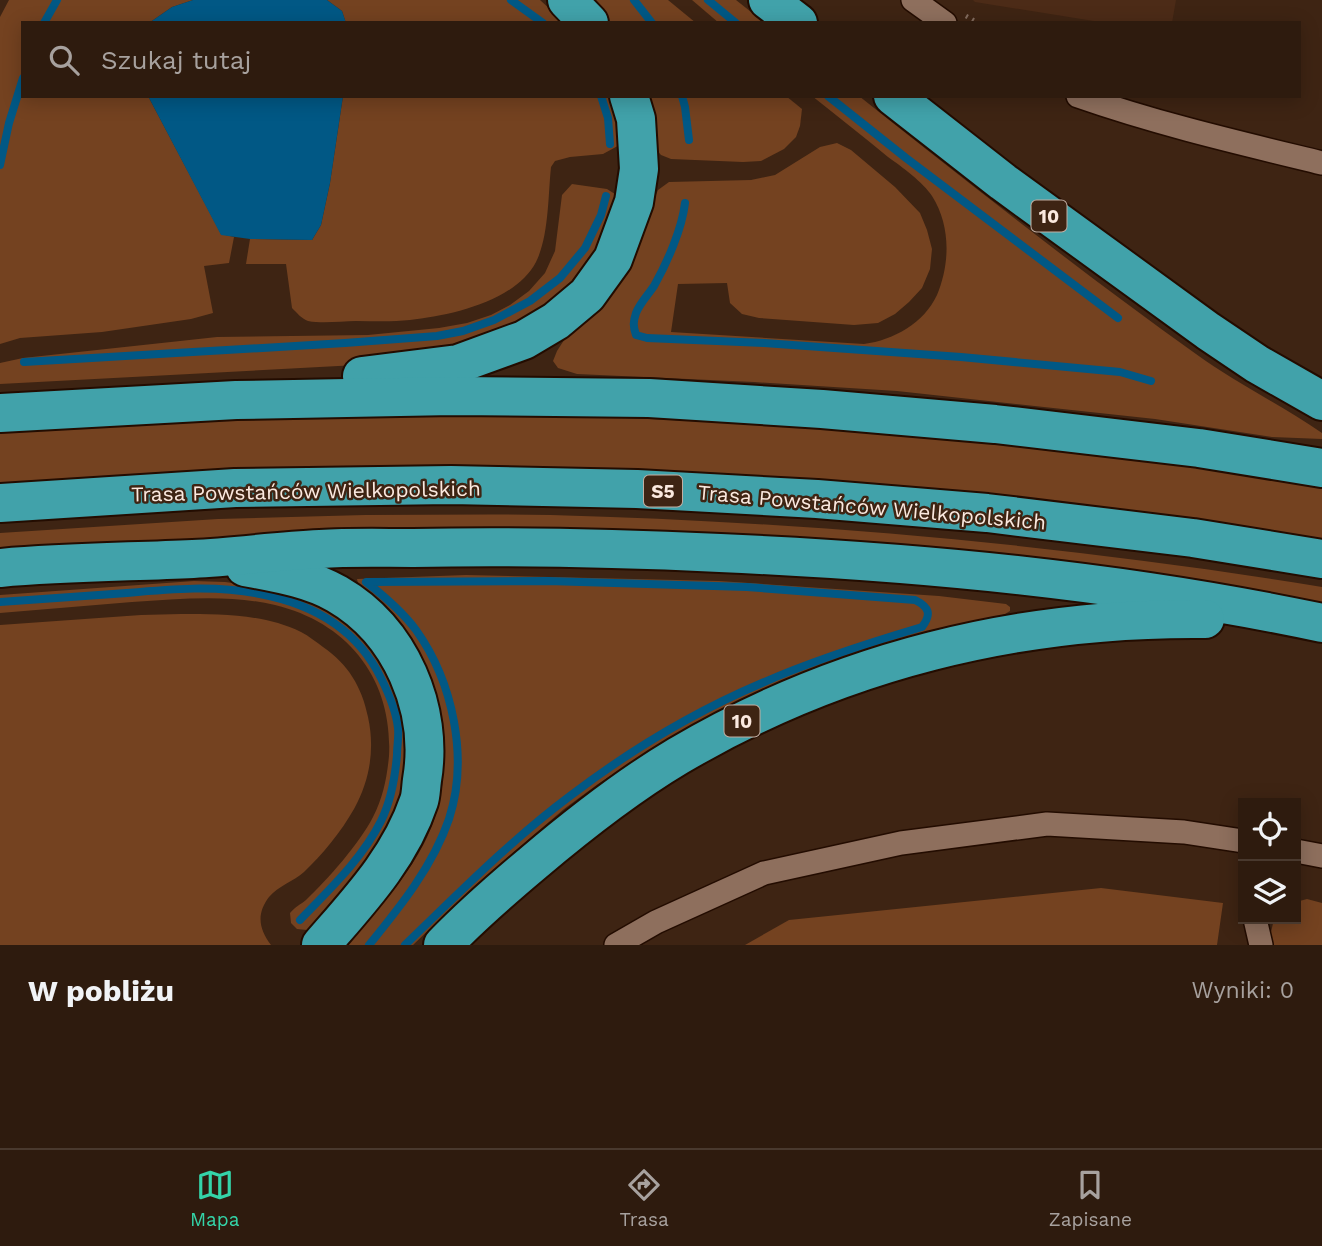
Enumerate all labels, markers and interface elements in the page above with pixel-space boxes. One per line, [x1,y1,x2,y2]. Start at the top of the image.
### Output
search box [21,21,1301,98]
icon: search [45,41,83,79]
text: Szukaj tutaj [101,45,251,75]
road number: 10 [1032,200,1066,232]
street label: Trasa Powstańców Wielkopolskich [131,475,481,507]
road number: S5 [644,476,682,506]
street label: Trasa Powstańców Wielkopolskich [697,479,1047,535]
road number: 10 [724,706,760,736]
map controls [1238,798,1301,924]
button: locate [1238,798,1301,861]
button: layers [1238,861,1301,924]
text: W pobliżu [28,973,174,1008]
text: Wyniki: 0 [1192,977,1294,1004]
tab: Mapa [190,1166,240,1231]
tab: Trasa [620,1166,669,1231]
tab: Zapisane [1049,1166,1132,1231]

